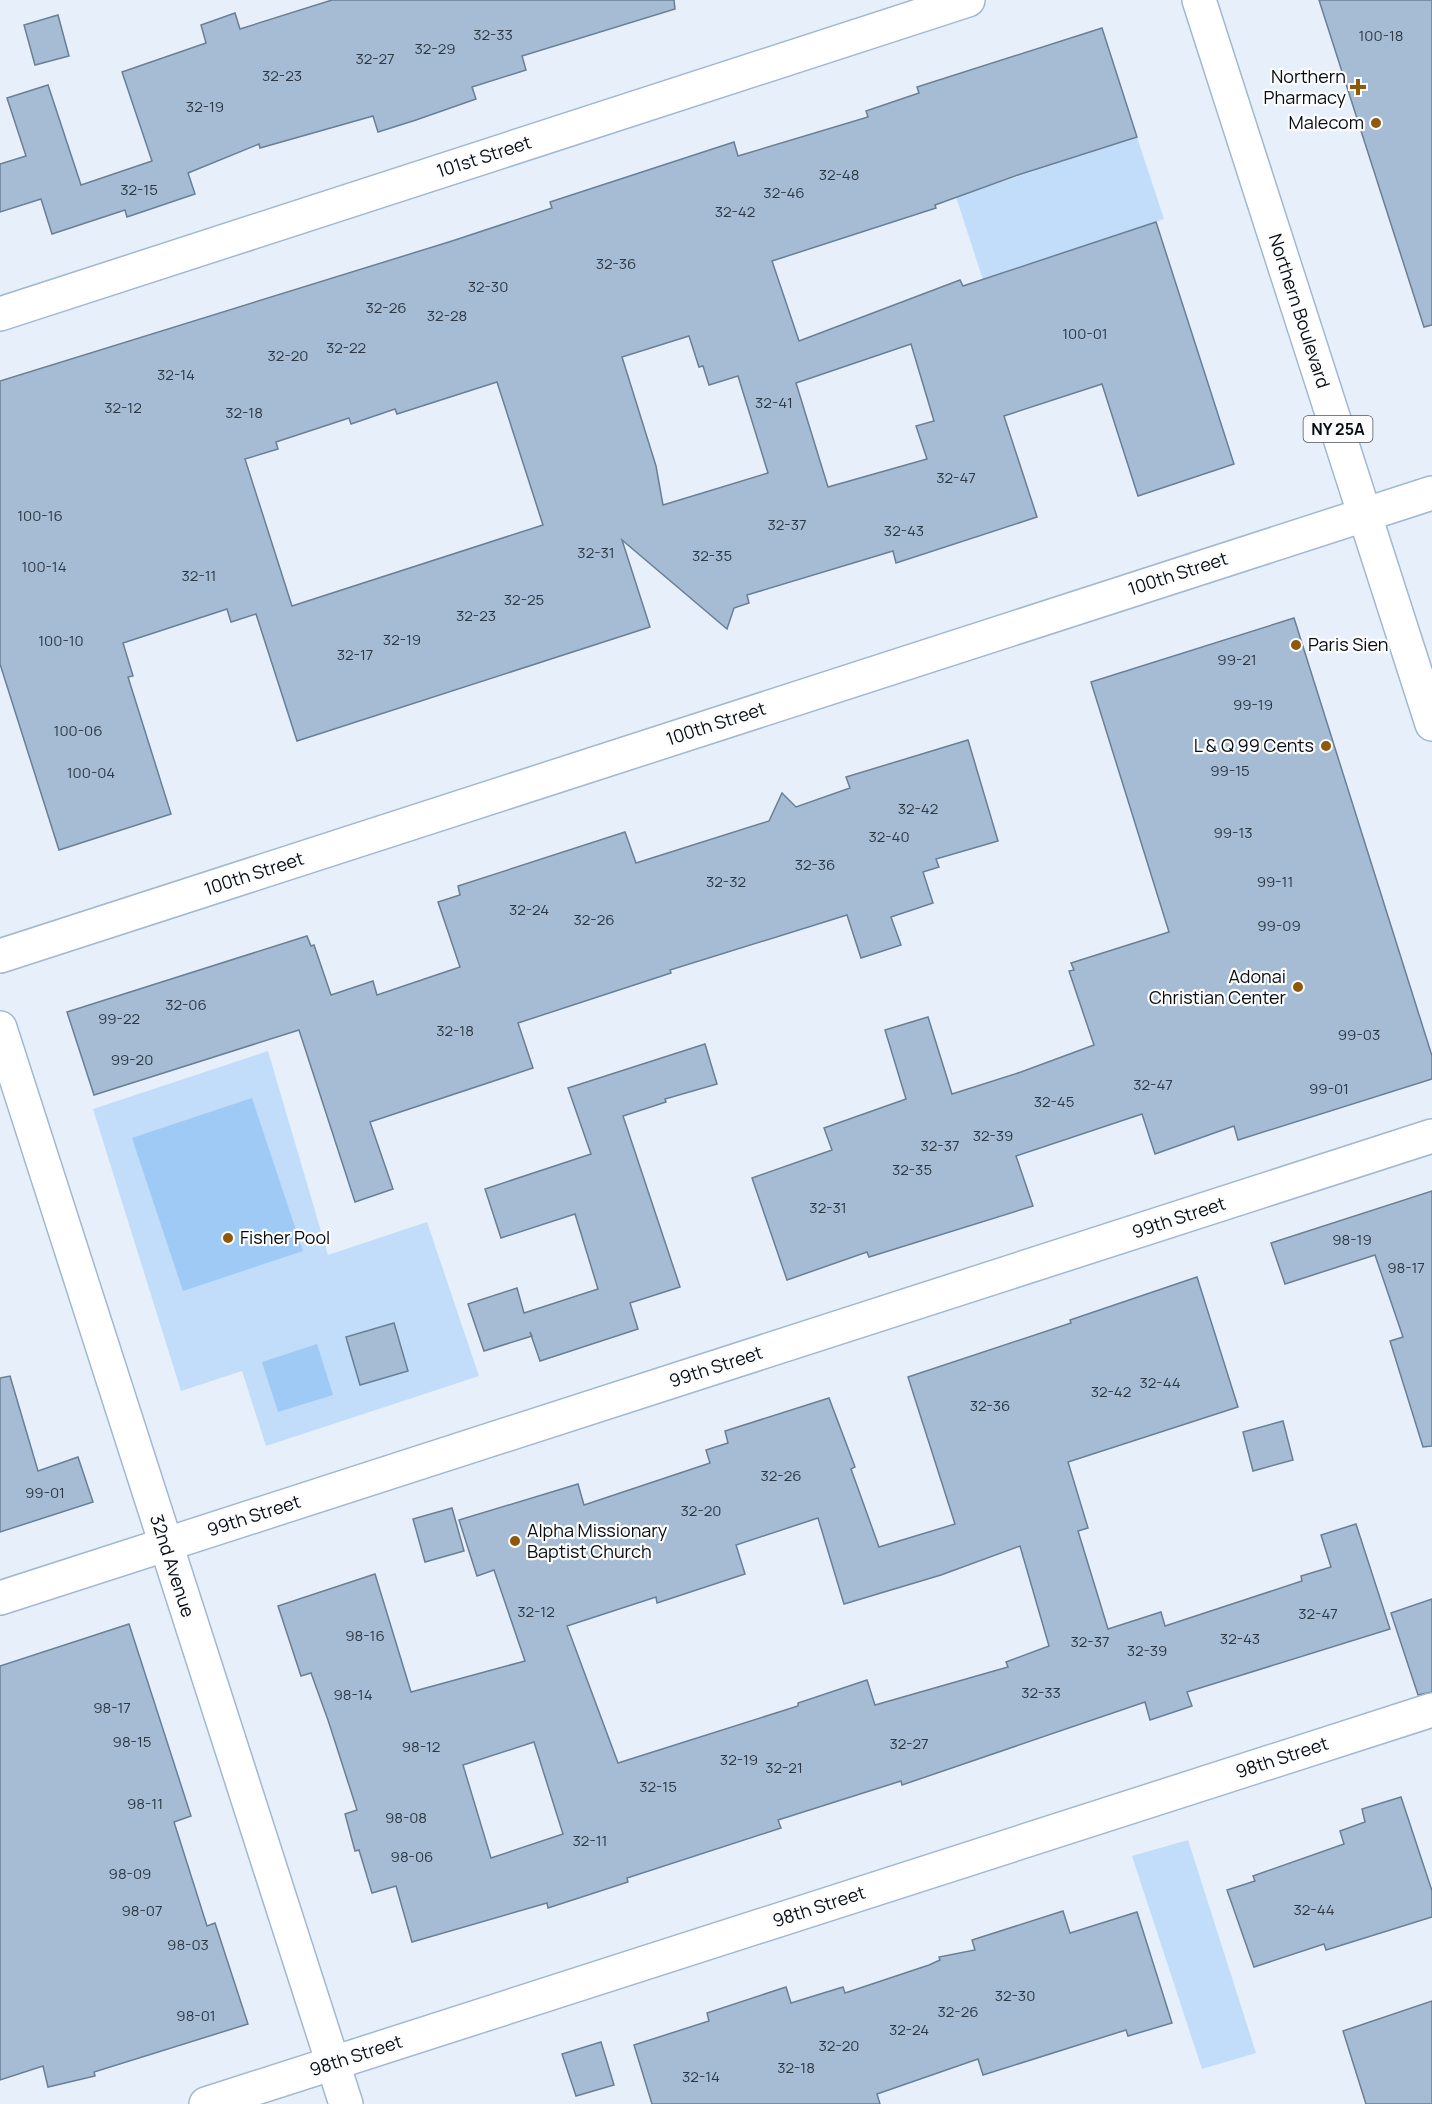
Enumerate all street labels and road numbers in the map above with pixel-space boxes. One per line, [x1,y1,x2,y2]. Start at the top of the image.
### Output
street label: 101st Street [433,129,534,183]
street label: Northern Boulevard [1264,230,1336,391]
road number: NY 25A [1304,416,1372,442]
street label: 100th Street [1125,546,1231,600]
street label: 100th Street [663,696,769,750]
street label: 100th Street [201,846,307,900]
street label: 99th Street [1129,1191,1228,1243]
street label: 99th Street [666,1340,765,1392]
street label: 99th Street [204,1489,303,1541]
street label: 32nd Avenue [145,1511,201,1620]
street label: 98th Street [1232,1731,1331,1783]
street label: 98th Street [769,1880,868,1932]
street label: 98th Street [306,2029,405,2081]

